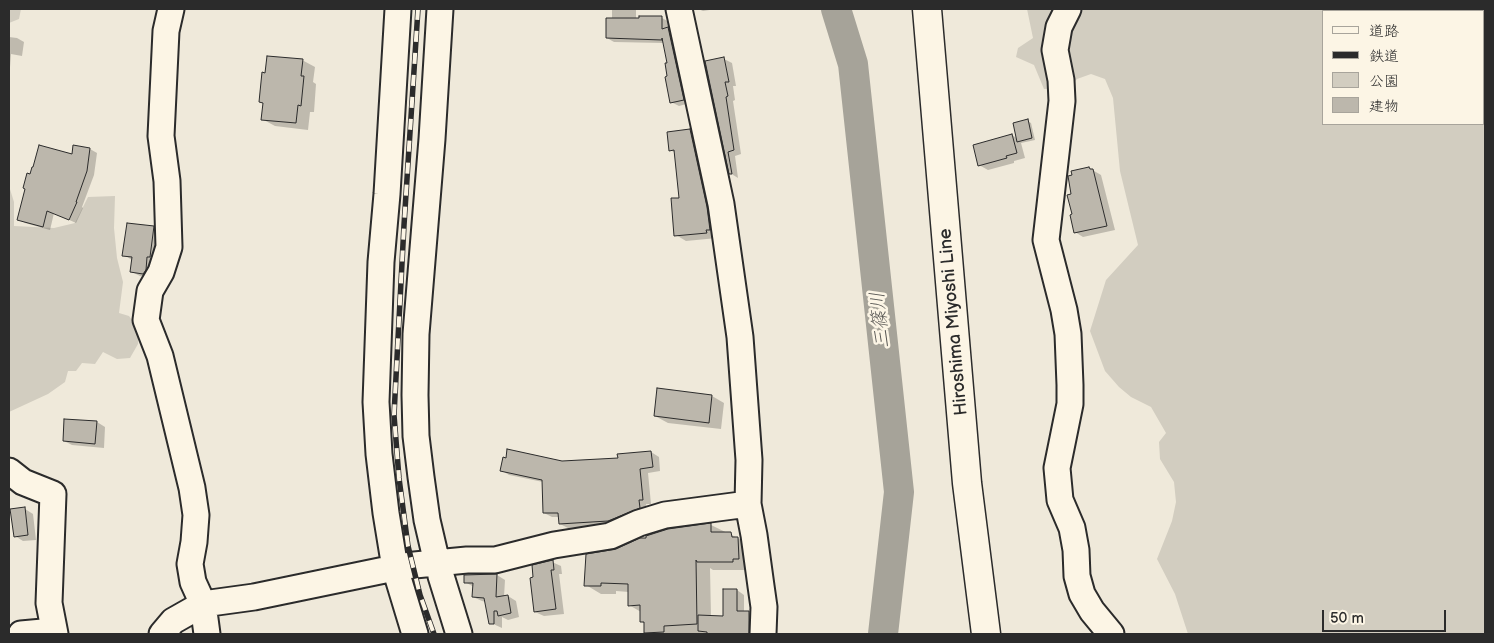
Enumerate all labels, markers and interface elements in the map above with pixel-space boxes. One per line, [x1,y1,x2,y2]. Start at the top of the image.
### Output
legend [1322,10,1484,125]
text: 道路 [1369,22,1399,41]
text: 鉄道 [1369,47,1399,66]
text: 公園 [1369,72,1399,91]
text: 建物 [1369,97,1399,116]
street label: Hiroshima Miyoshi Line [935,228,973,416]
water label: 三篠川 [867,290,895,350]
scale bar [1324,600,1448,632]
text: 50 m [1330,609,1364,628]

